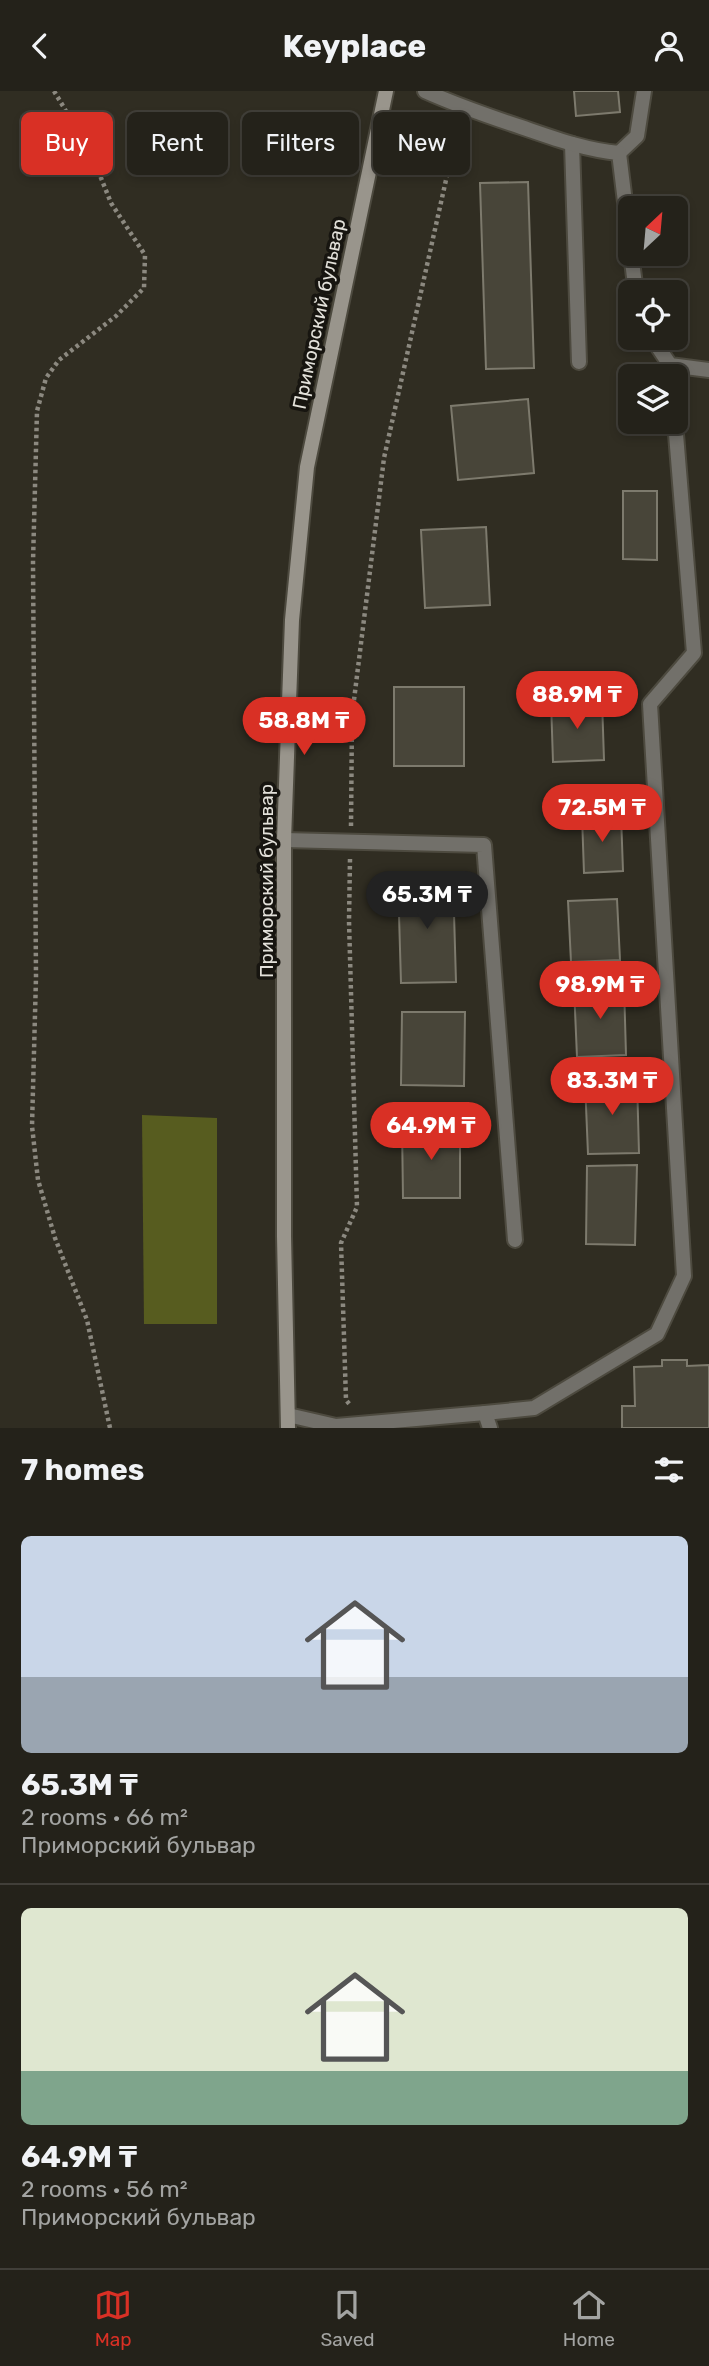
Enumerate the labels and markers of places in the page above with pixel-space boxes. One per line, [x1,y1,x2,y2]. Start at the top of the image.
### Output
pin: 88.9M ₸ [512,671,642,731]
pin: 58.8M ₸ [239,697,369,757]
pin: 72.5M ₸ [537,785,667,844]
pin: 65.3M ₸ [362,871,492,931]
pin: 98.9M ₸ [535,961,665,1021]
pin: 83.3M ₸ [547,1058,677,1117]
pin: 64.9M ₸ [366,1103,496,1162]

